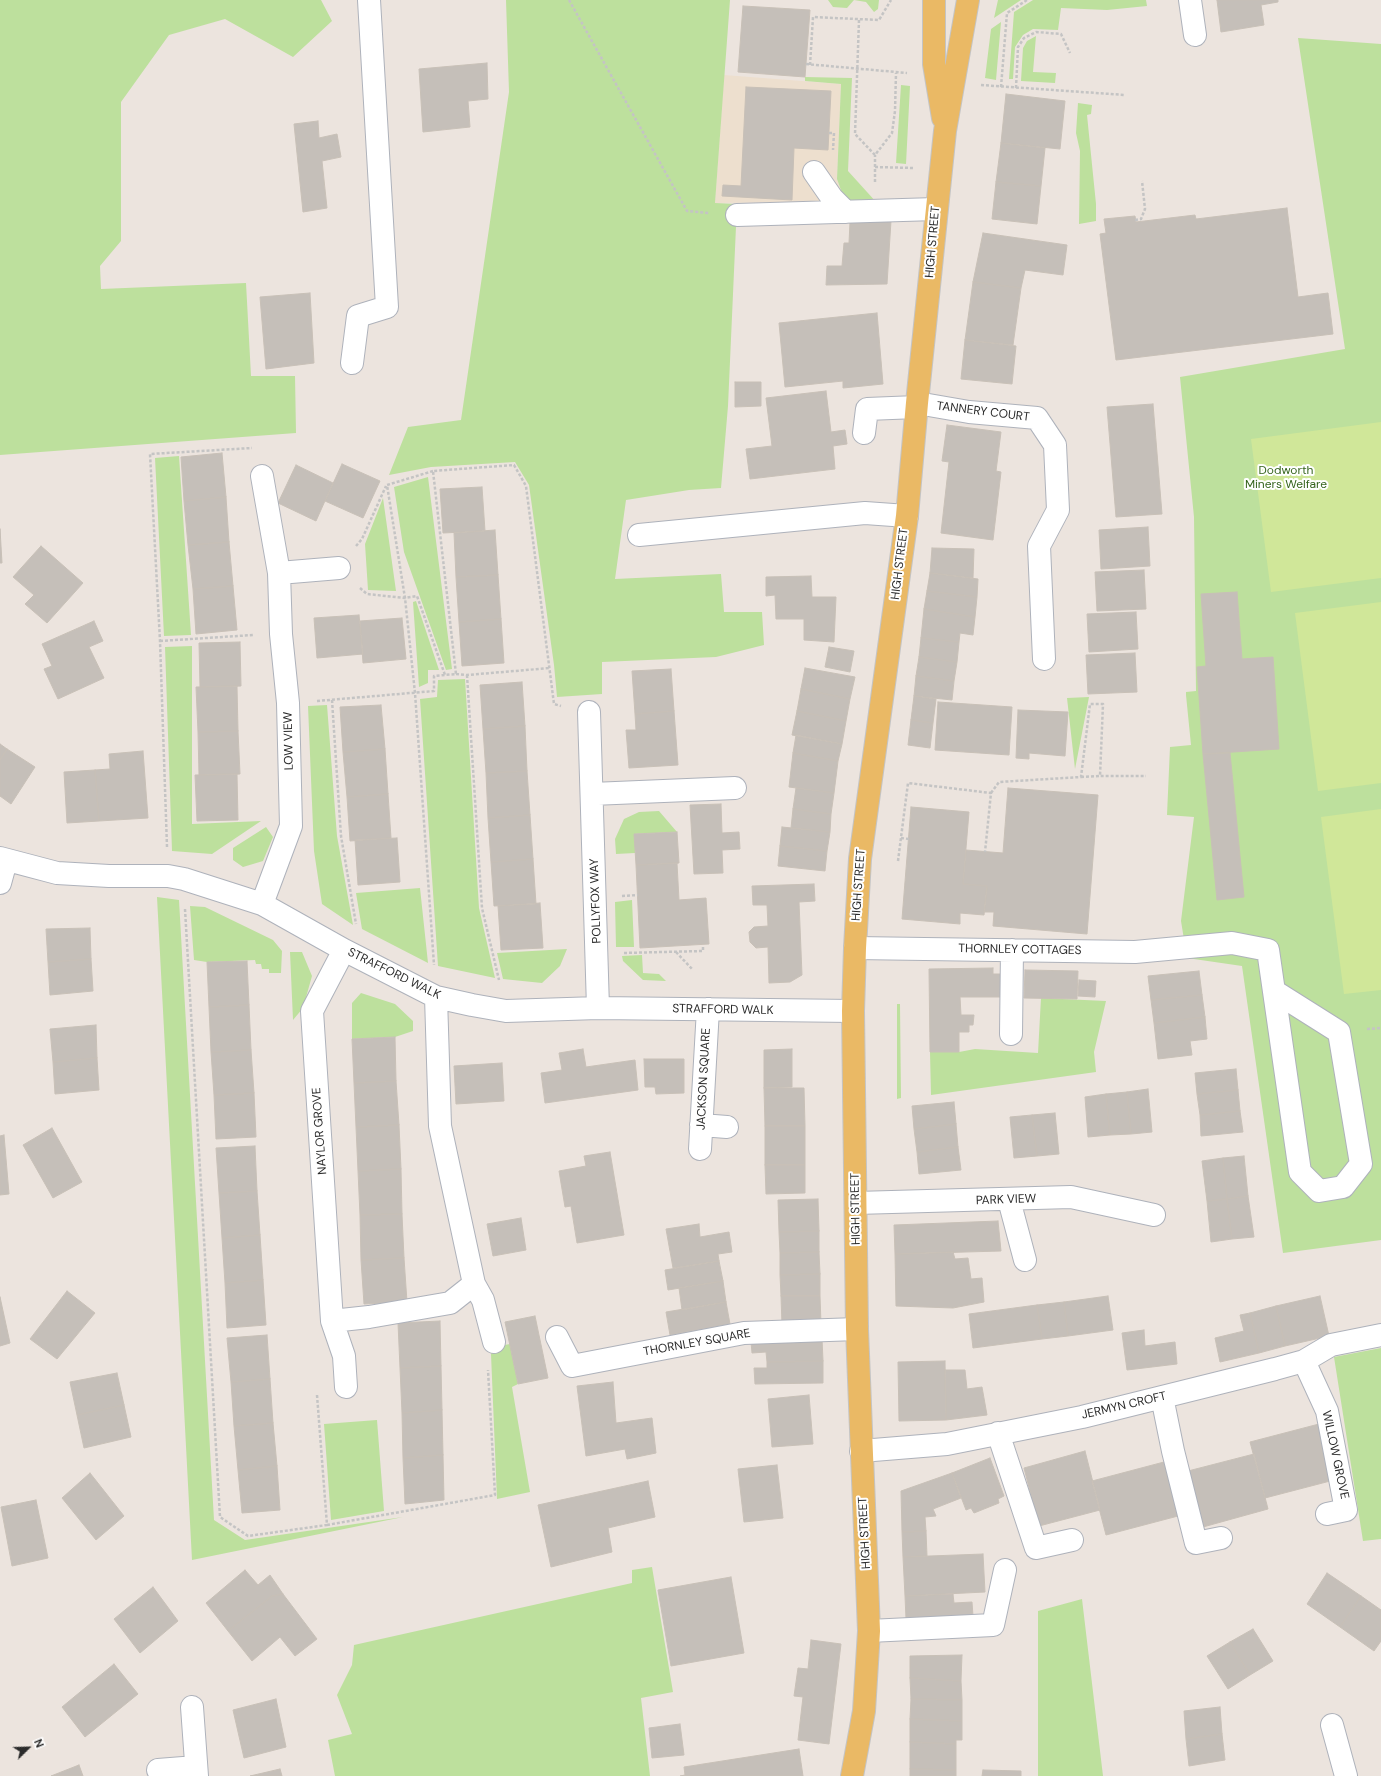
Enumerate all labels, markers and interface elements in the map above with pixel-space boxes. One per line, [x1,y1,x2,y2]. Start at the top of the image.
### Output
street label: HIGH STREET [923,205,943,279]
street label: TANNERY COURT [936,399,1030,425]
park label: Dodworth Miners Welfare [1245,464,1327,492]
street label: HIGH STREET [888,527,912,601]
street label: LOW VIEW [281,712,297,770]
street label: HIGH STREET [849,848,869,922]
street label: POLLYFOX WAY [587,858,605,944]
street label: THORNLEY COTTAGES [958,942,1082,958]
street label: STRAFFORD WALK [345,945,443,1003]
street label: STRAFFORD WALK [672,1002,774,1018]
street label: JACKSON SQUARE [694,1028,714,1130]
street label: NAYLOR GROVE [310,1087,330,1175]
street label: HIGH STREET [848,1173,864,1245]
street label: PARK VIEW [976,1192,1036,1208]
street label: THORNLEY SQUARE [642,1326,752,1360]
street label: JERMYN CROFT [1080,1389,1168,1423]
street label: WILLOW GROVE [1319,1409,1351,1501]
street label: HIGH STREET [856,1496,874,1570]
north arrow [8,1728,48,1768]
text: N [31,1737,47,1750]

